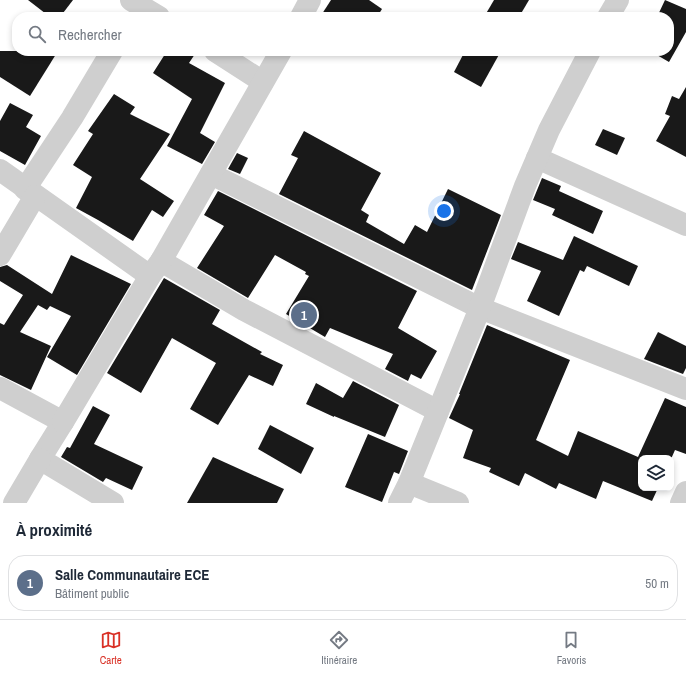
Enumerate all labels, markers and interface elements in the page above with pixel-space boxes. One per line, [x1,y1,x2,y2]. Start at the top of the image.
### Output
search box [12,12,674,56]
icon: search [26,23,48,45]
text: Rechercher [58,24,122,45]
your location [434,201,454,221]
pin: 1 [291,300,317,330]
map controls [638,455,674,491]
button: layers [638,455,674,491]
text: À proximité [16,518,92,541]
text: Salle Communautaire ECE [55,564,210,585]
text: 1 [27,575,33,592]
text: 50 m [645,575,669,592]
text: Bâtiment public [55,585,129,602]
tab: Carte [100,629,122,667]
tab: Itinéraire [321,629,357,667]
tab: Favoris [557,629,586,667]

